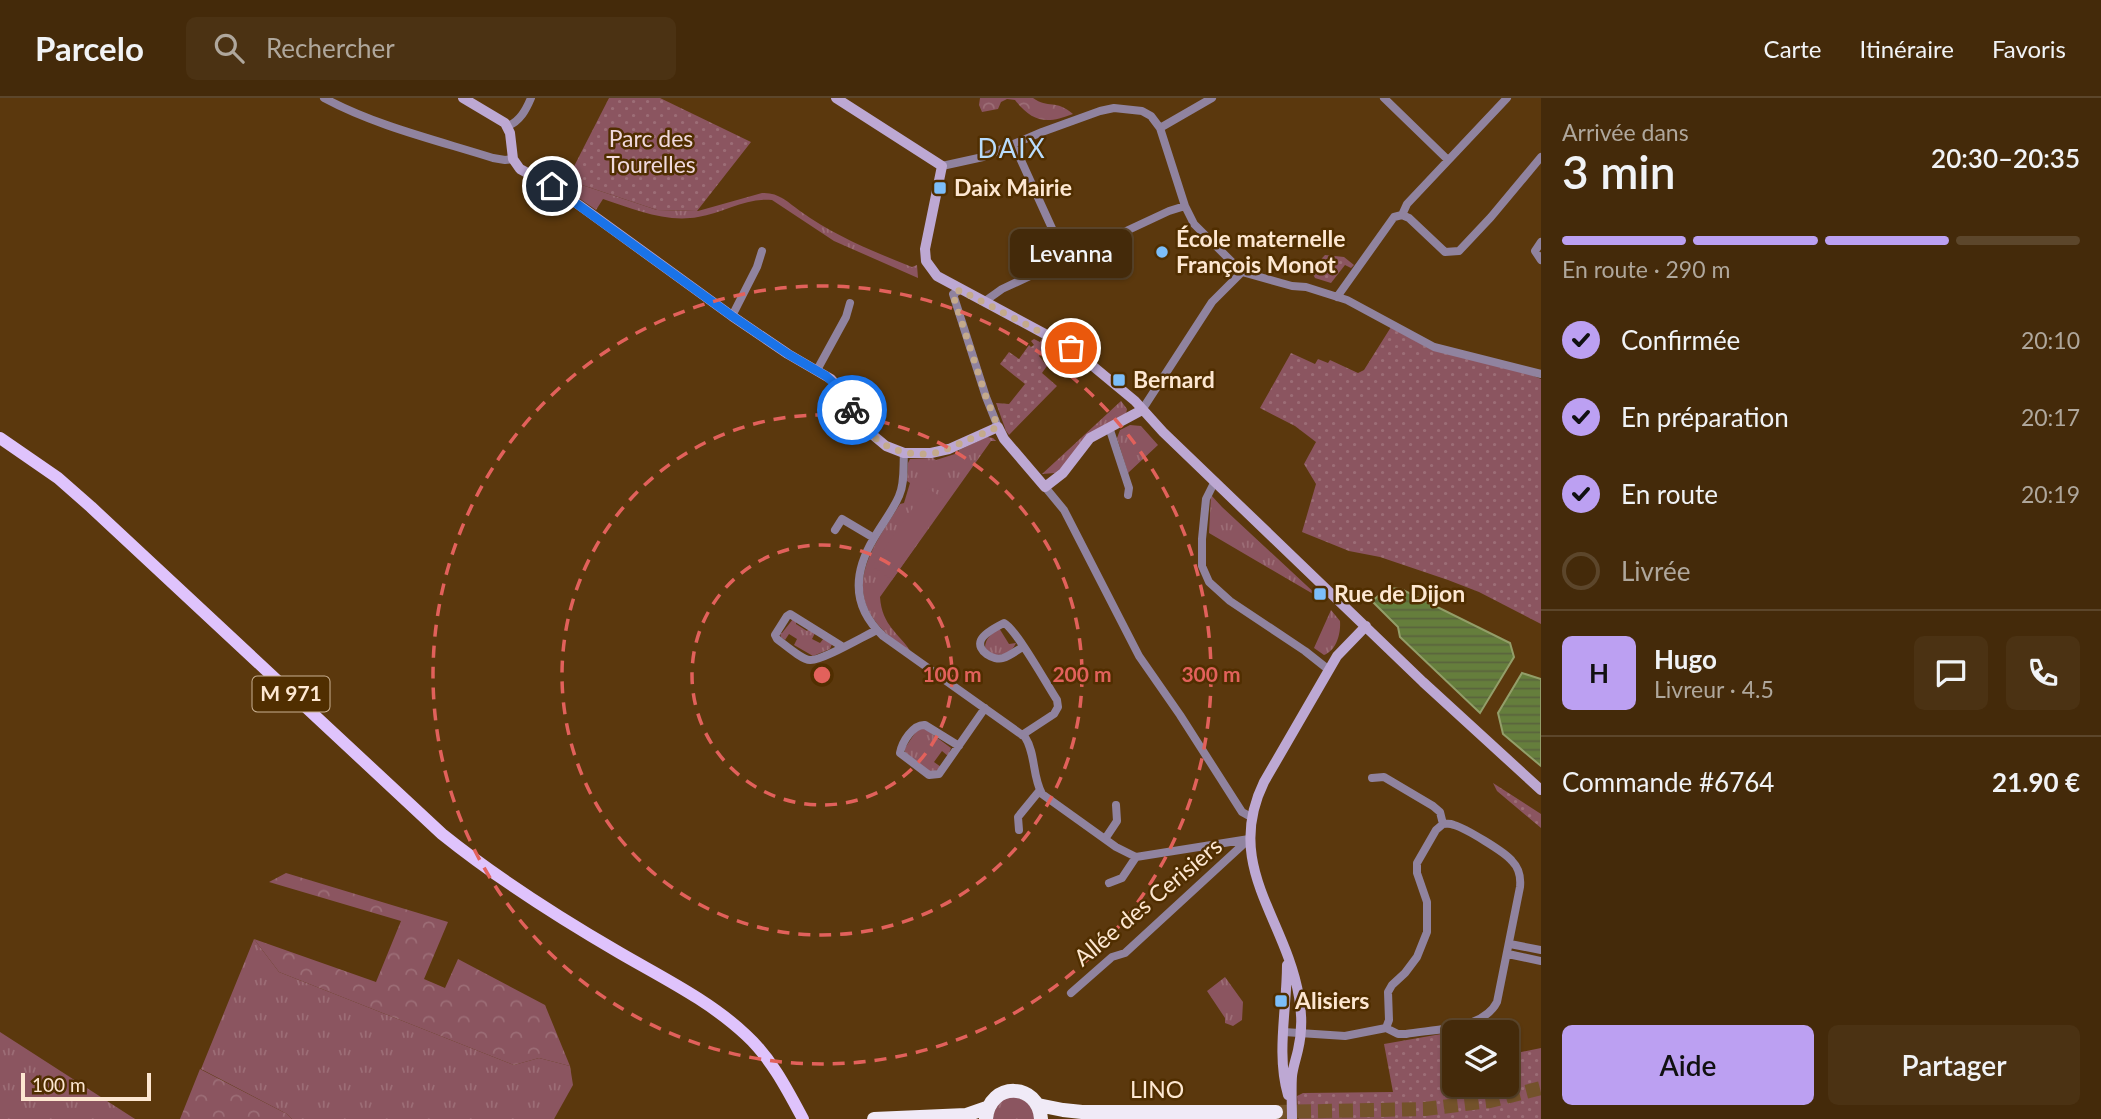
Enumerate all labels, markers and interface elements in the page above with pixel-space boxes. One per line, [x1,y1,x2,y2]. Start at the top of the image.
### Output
search box [186,17,676,80]
text: Parcelo [35,28,144,68]
icon: search [210,29,248,67]
text: Rechercher [266,32,395,64]
text: Carte [1764,34,1822,63]
text: Itinéraire [1860,34,1954,63]
text: Favoris [1992,34,2066,63]
text: Arrivée dans [1562,118,1689,146]
park label: Parc des Tourelles [606,124,696,178]
district label: DAIX [977,132,1047,164]
text: 20:30–20:35 [1931,142,2080,174]
text: 3 min [1562,144,1676,199]
pin [522,156,582,216]
icon: home [533,167,571,205]
place label: Daix Mairie [954,173,1072,201]
marker: Daix Mairie [932,180,948,196]
place label: École maternelle François Monot [1176,224,1346,278]
callout: Levanna [1010,229,1132,278]
text: Levanna [1029,239,1113,267]
marker: École maternelle François Monot [1154,244,1170,260]
text: En route · 290 m [1562,255,1730,283]
pin [1041,318,1101,378]
icon: check [1562,321,1600,359]
text: Confirmée [1621,324,1740,356]
text: 20:10 [2021,326,2080,354]
icon: bag [1052,329,1090,367]
place label: Bernard [1133,365,1215,393]
marker: Bernard [1111,372,1127,388]
courier [817,375,887,445]
icon: bike [833,391,871,429]
icon: check [1562,398,1600,436]
text: En préparation [1621,401,1789,433]
text: 20:17 [2021,403,2080,431]
icon: check [1562,475,1600,513]
text: En route [1621,478,1718,510]
text: 20:19 [2021,480,2080,508]
text: Livrée [1621,555,1690,587]
place label: Rue de Dijon [1334,579,1465,607]
marker: Rue de Dijon [1312,586,1328,602]
button: chat [1914,636,1988,710]
button: phone [2006,636,2080,710]
text: Hugo [1654,643,1717,675]
text: H [1589,657,1609,689]
text: 100 m [922,661,982,686]
text: 200 m [1052,661,1112,686]
text: 300 m [1181,661,1241,686]
centre of rings [810,663,834,687]
text: Livreur · 4.5 [1654,675,1774,703]
road number: M 971 [252,676,330,712]
text: Commande #6764 [1562,766,1774,798]
text: 21.90 € [1992,766,2080,798]
street label: Allée des Cerisiers [1068,831,1227,971]
place label: Alisiers [1294,986,1369,1014]
marker: Alisiers [1273,993,1289,1009]
map controls [1442,1020,1519,1097]
button: layers [1442,1020,1519,1097]
button: Aide [1562,1025,1814,1105]
button: Partager [1828,1025,2080,1105]
scale bar [21,1070,150,1102]
text: 100 m [32,1073,86,1096]
street label: LINO [1130,1075,1184,1103]

